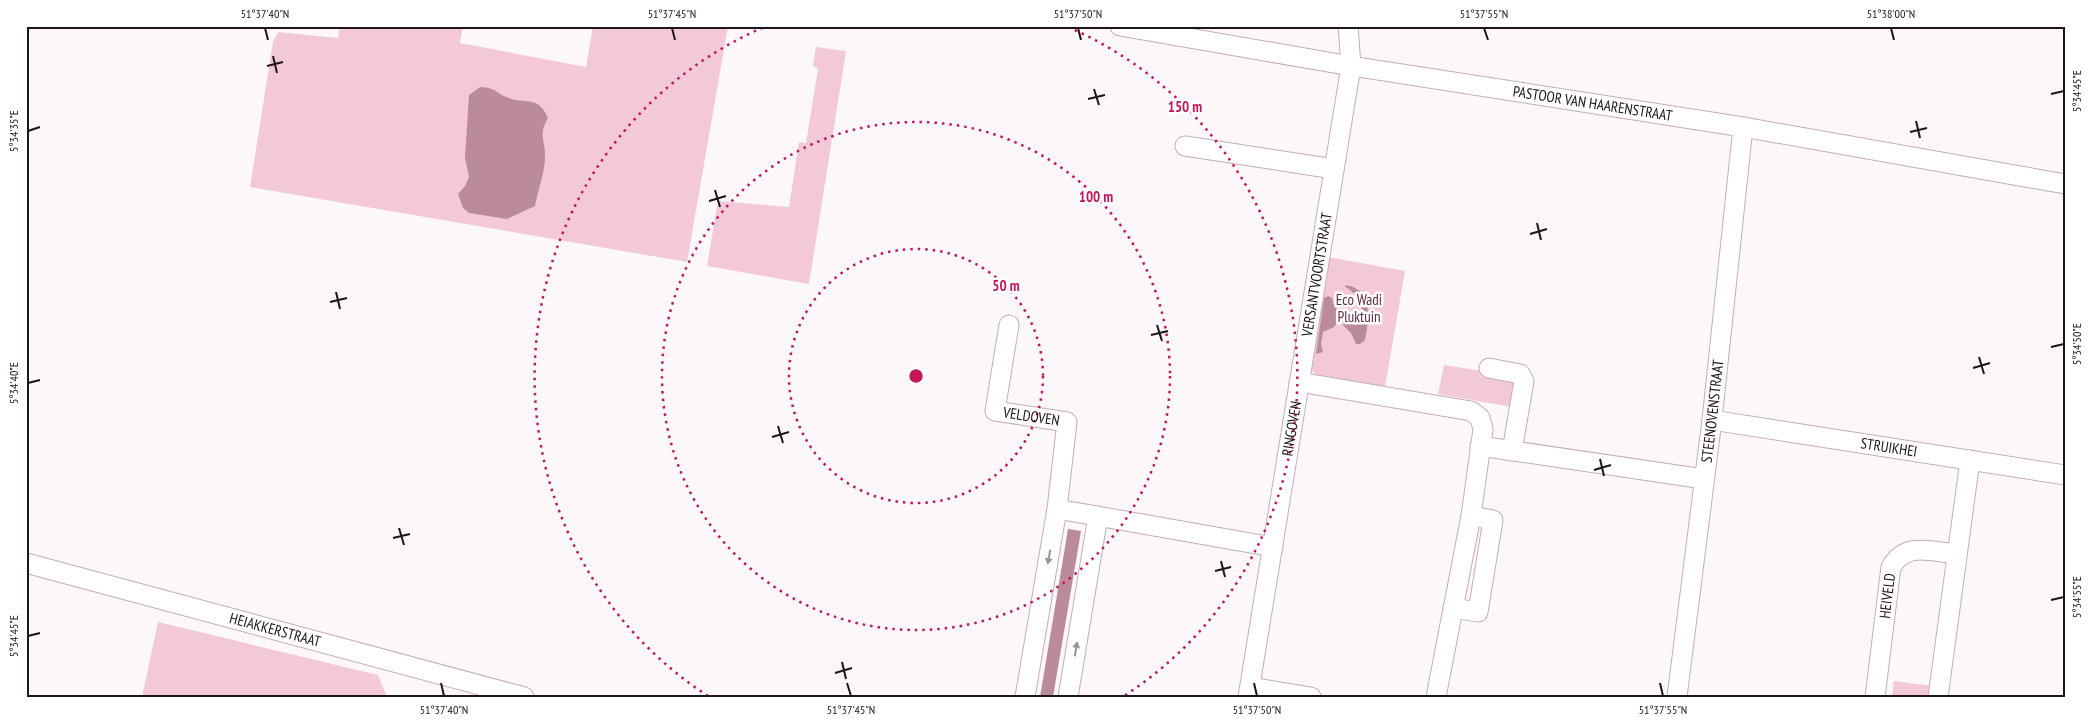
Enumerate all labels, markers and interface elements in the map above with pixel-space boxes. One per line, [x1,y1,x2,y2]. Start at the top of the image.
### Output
text: 51°37'40"N [241,6,289,21]
text: 51°37'45"N [648,6,696,21]
text: 51°37'50"N [1054,6,1102,21]
text: 51°37'55"N [1460,6,1508,21]
text: 51°38'00"N [1867,6,1915,21]
text: 5°34'45"E [2069,70,2084,112]
street label: PASTOOR VAN HAARENSTRAAT [1512,81,1674,125]
text: 150 m [1168,97,1202,116]
text: 5°34'35"E [6,110,21,152]
text: 100 m [1079,187,1113,206]
street label: VERSANTVOORTSTRAAT [1297,211,1336,339]
text: 50 m [992,276,1020,295]
park label: Eco Wadi Pluktuin [1336,290,1382,326]
text: 5°34'50"E [2069,323,2084,365]
street label: STEENOVENSTRAAT [1697,358,1727,464]
text: 5°34'40"E [6,362,21,404]
centre of rings [907,367,925,385]
street label: RINGOVEN [1277,400,1305,457]
street label: VELDOVEN [1001,402,1061,430]
street label: STRUIKHEI [1859,433,1919,461]
one-way arrow [1044,549,1052,565]
street label: HEIVELD [1875,572,1899,619]
text: 5°34'55"E [2069,576,2084,618]
street label: HEIAKKERSTRAAT [228,608,323,651]
text: 5°34'45"E [6,615,21,657]
one-way arrow [1072,640,1080,656]
text: 51°37'40"N [420,702,468,717]
text: 51°37'45"N [827,702,875,717]
text: 51°37'50"N [1233,702,1281,717]
text: 51°37'55"N [1639,702,1687,717]

